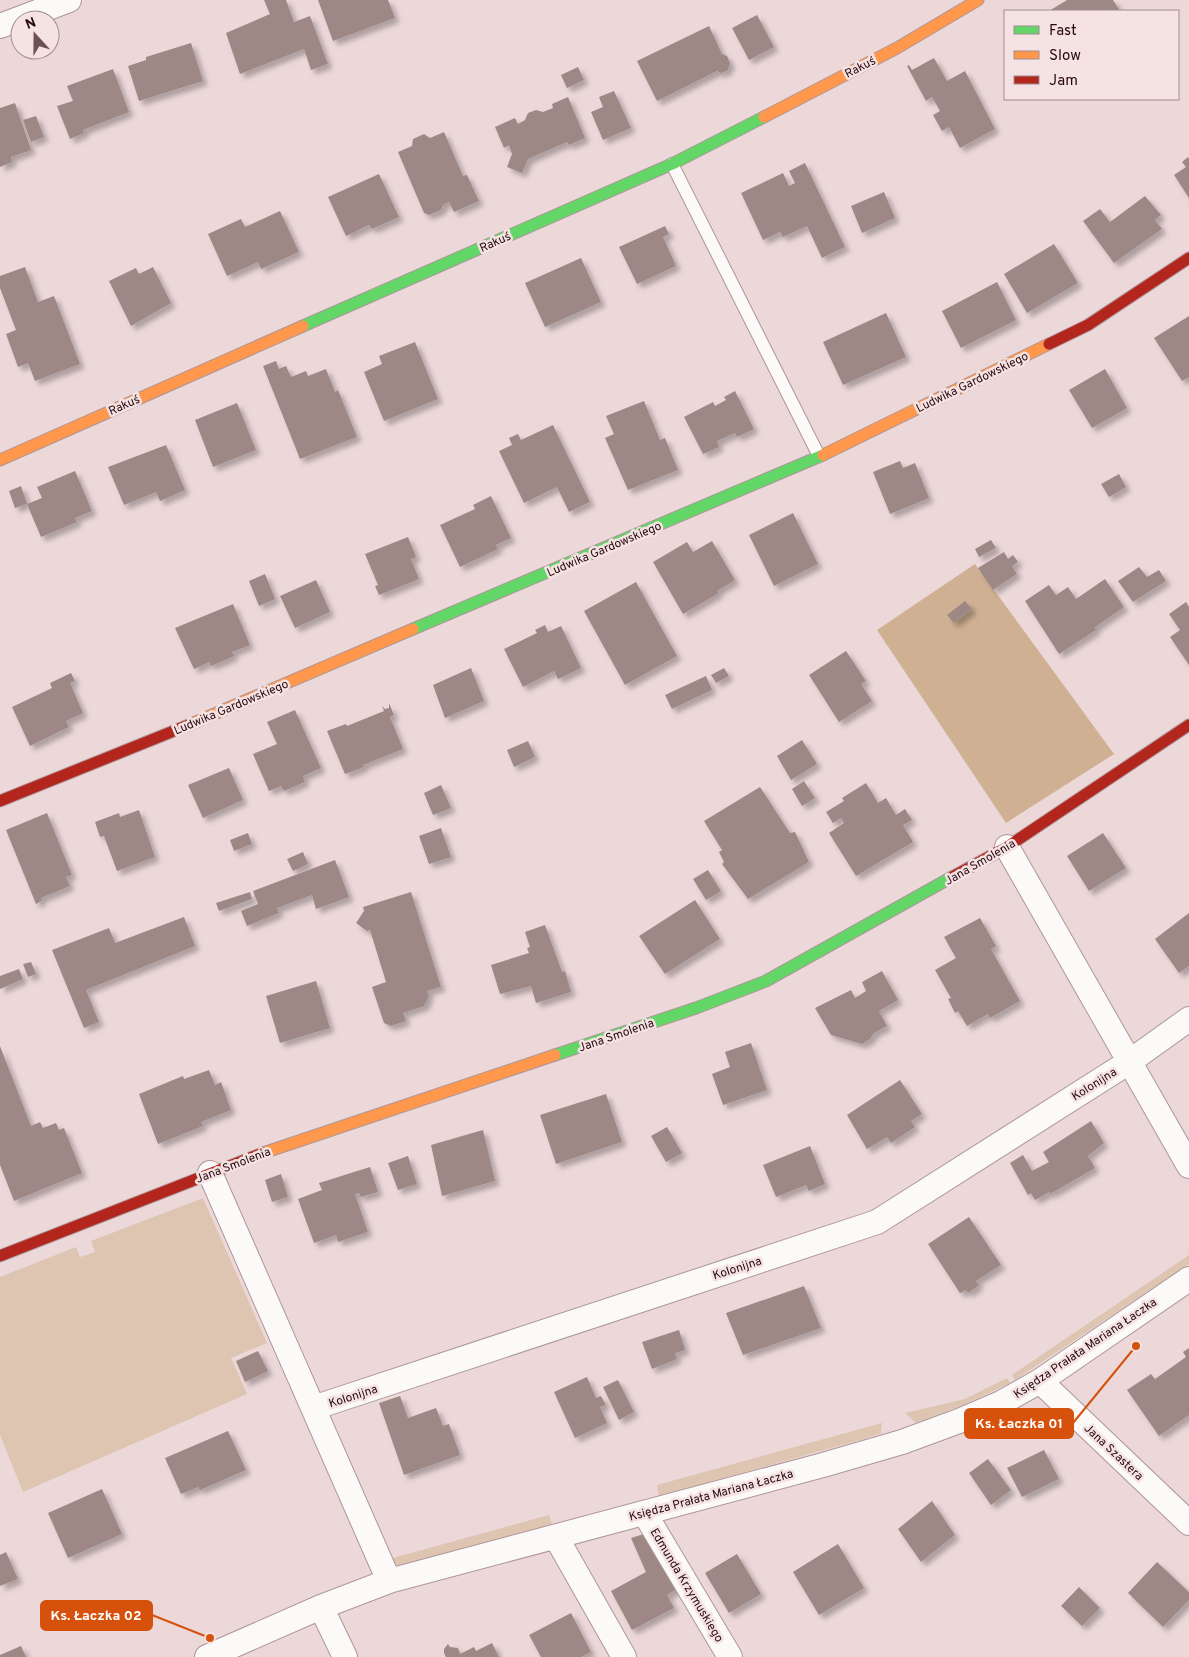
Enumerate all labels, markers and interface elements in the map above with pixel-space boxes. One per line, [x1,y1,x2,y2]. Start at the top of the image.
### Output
north arrow [10,10,60,60]
legend [1004,10,1179,100]
text: N [23,15,39,34]
text: Fast [1049,22,1077,41]
text: Slow [1049,47,1081,66]
street label: Rakuś [842,53,879,82]
text: Jam [1049,72,1078,91]
street label: Rakuś [477,229,514,257]
street label: Ludwika Gardowskiego [914,349,1032,417]
street label: Rakuś [106,392,143,420]
street label: Ludwika Gardowskiego [545,518,664,581]
street label: Ludwika Gardowskiego [172,676,291,739]
street label: Jana Smolenia [942,836,1019,890]
street label: Jana Smolenia [576,1016,656,1056]
street label: Kolonijna [1069,1065,1120,1105]
street label: Jana Smolenia [194,1144,273,1188]
street label: Kolonijna [711,1254,764,1284]
street label: Księdza Prałata Mariana Łaczka [1011,1295,1160,1403]
street label: Kolonijna [327,1382,380,1412]
callout: Ks. Łaczka 01 [965,1409,1073,1438]
text: Ks. Łaczka 01 [975,1416,1063,1433]
street label: Jana Szastera [1080,1421,1146,1484]
street label: Księdza Prałata Mariana Łaczka [627,1466,795,1526]
street label: Edmunda Krzymuskiego [646,1526,727,1646]
callout: Ks. Łaczka 02 [41,1601,152,1630]
text: Ks. Łaczka 02 [50,1608,142,1625]

